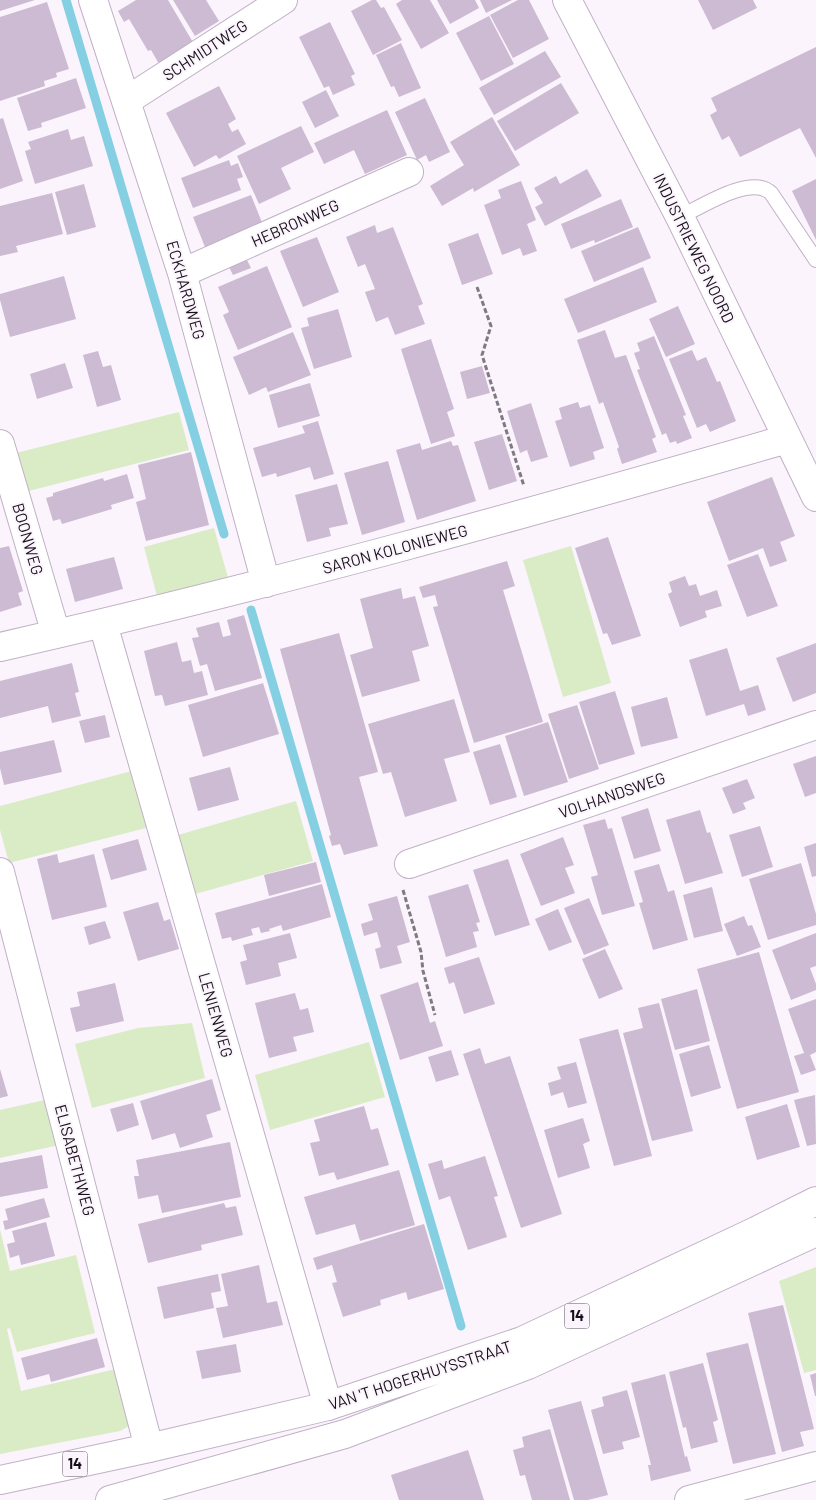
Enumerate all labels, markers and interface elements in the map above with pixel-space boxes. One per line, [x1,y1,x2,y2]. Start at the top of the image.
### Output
street label: SCHMIDTWEG [159,15,251,84]
street label: INDUSTRIEWEG NOORD [650,170,739,326]
street label: HEBRONWEG [248,195,342,250]
street label: ECKHARDWEG [163,238,210,342]
street label: BOONWEG [9,501,48,577]
street label: SARON KOLONIEWEG [320,520,470,577]
street label: VOLHANDSWEG [556,767,668,822]
street label: LENIENWEG [195,970,238,1060]
street label: ELISABETHWEG [51,1102,99,1218]
road number: 14 [564,1304,590,1328]
street label: VAN 'T HOGERHUYSSTRAAT [326,1336,514,1413]
road number: 14 [62,1452,88,1476]

